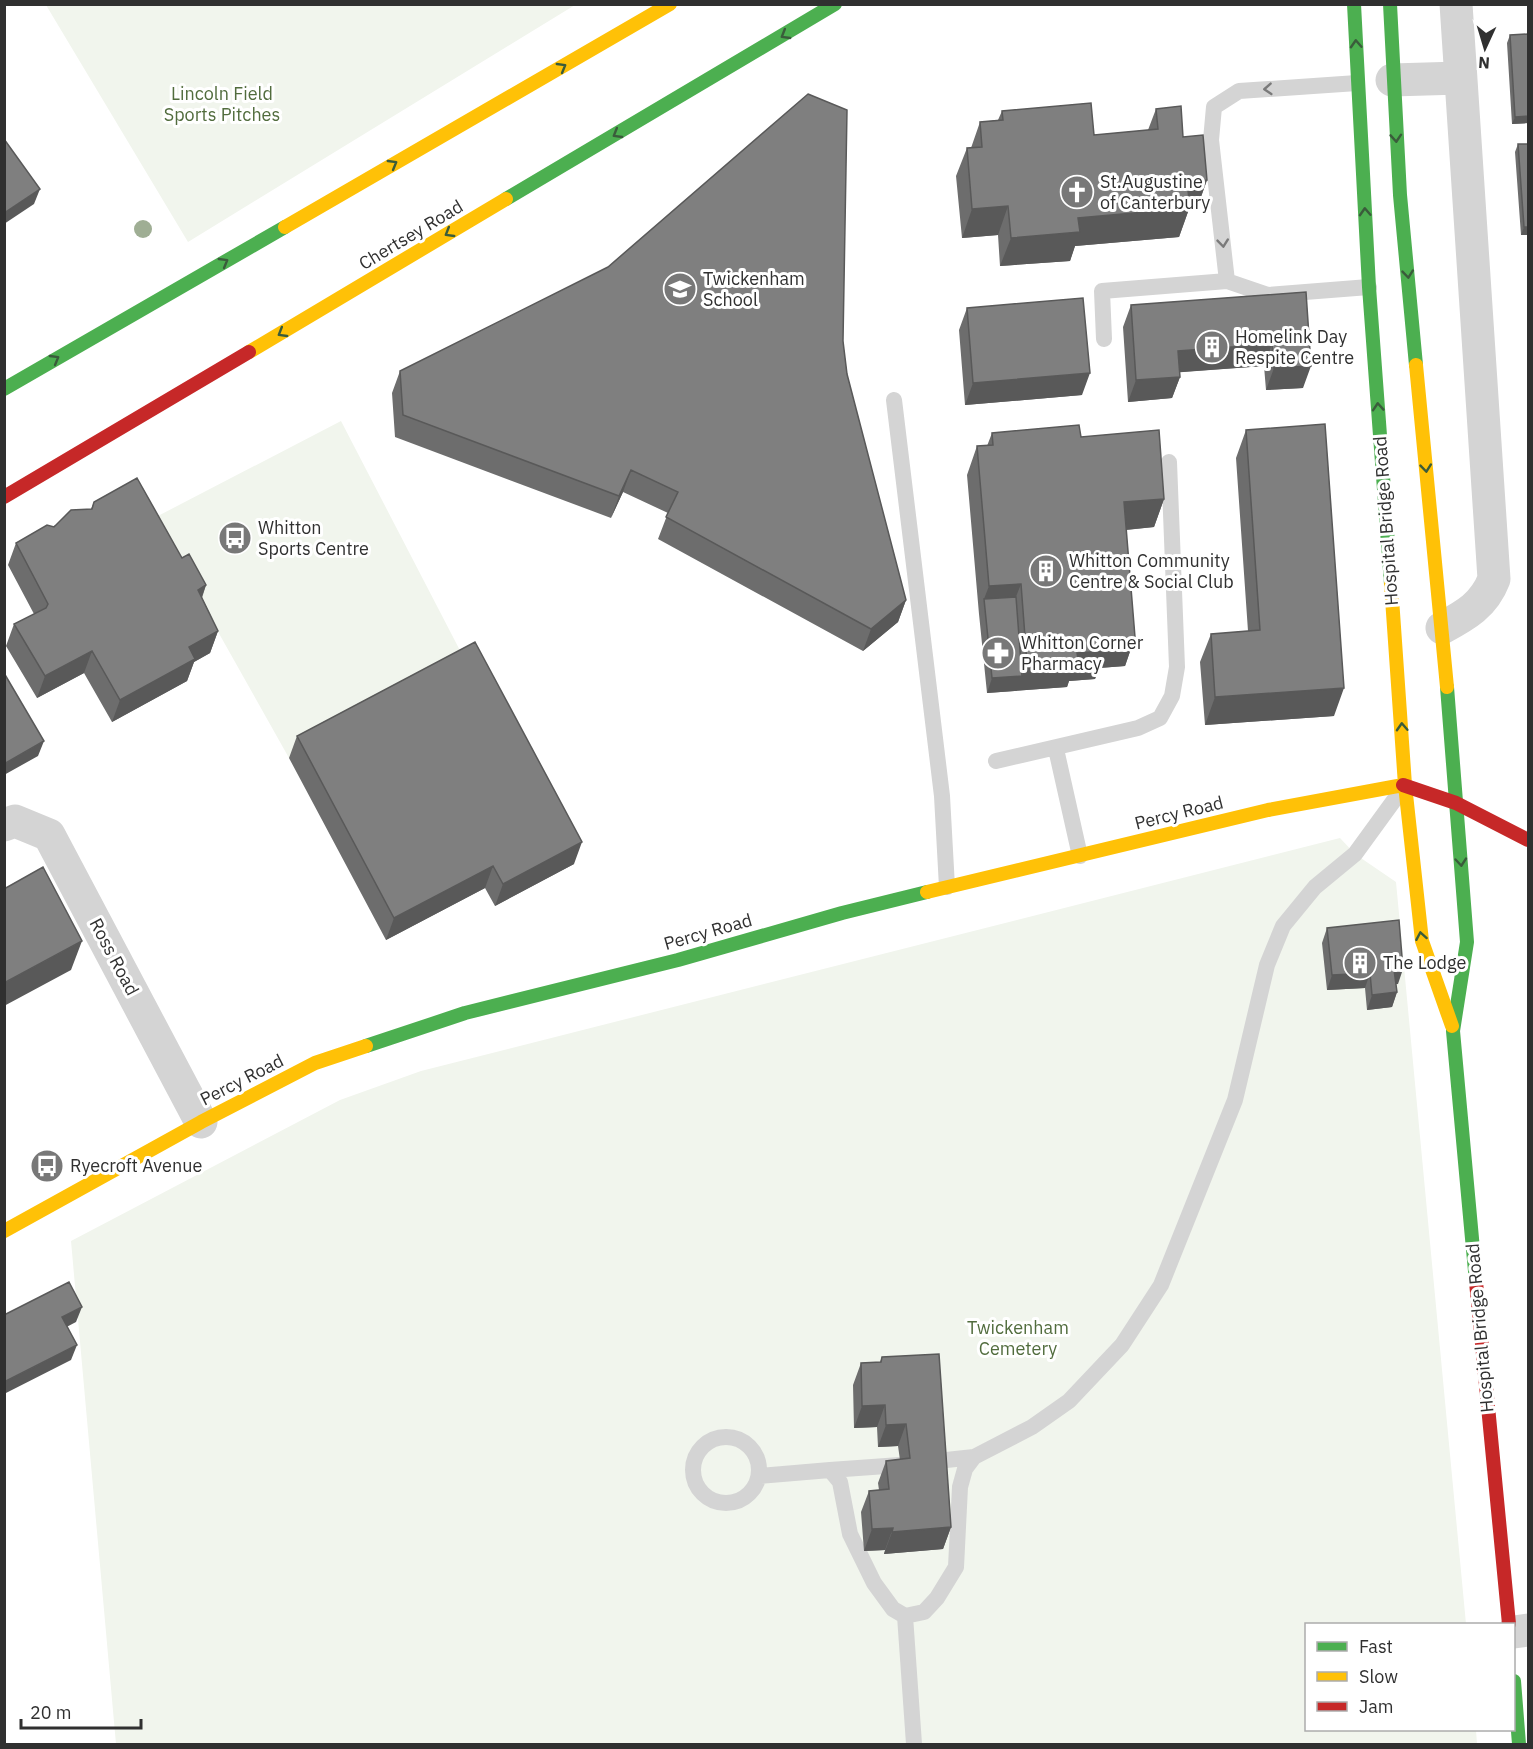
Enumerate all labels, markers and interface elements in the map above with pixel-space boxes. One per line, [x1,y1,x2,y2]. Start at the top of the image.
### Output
north arrow [1455,18,1515,78]
one-way arrow [781,27,791,39]
one-way arrow [1349,39,1362,48]
text: N [1477,53,1490,73]
one-way arrow [556,63,566,74]
park label: Lincoln Field Sports Pitches [164,82,280,126]
one-way arrow [1264,83,1273,96]
one-way arrow [613,127,623,138]
one-way arrow [1389,133,1402,142]
one-way arrow [387,160,397,172]
place label: St.Augustine of Canterbury [1100,170,1210,214]
church icon: St.Augustine of Canterbury [1059,174,1095,210]
street label: Chertsey Road [354,194,467,275]
one-way arrow [1358,208,1371,217]
one-way arrow [445,226,455,238]
one-way arrow [1216,238,1229,247]
one-way arrow [218,258,228,269]
place label: Twickenham School [703,267,805,311]
one-way arrow [1401,270,1414,279]
school or university icon: Twickenham School [662,271,698,307]
one-way arrow [278,325,288,337]
place label: Homelink Day Respite Centre [1235,325,1354,369]
building icon: Homelink Day Respite Centre [1194,329,1230,365]
one-way arrow [49,355,59,367]
one-way arrow [1372,402,1385,411]
street label: Hospital Bridge Road [1368,436,1403,607]
one-way arrow [1419,464,1432,473]
place label: Whitton Sports Centre [258,516,369,560]
bus stop icon: Whitton Sports Centre [217,520,253,556]
place label: Whitton Community Centre & Social Club [1069,549,1234,593]
building icon: Whitton Community Centre & Social Club [1028,553,1064,589]
place label: Whitton Corner Pharmacy [1021,631,1144,675]
pharmacy icon: Whitton Corner Pharmacy [980,635,1016,671]
one-way arrow [1395,722,1408,731]
street label: Percy Road [1132,790,1226,835]
one-way arrow [1454,857,1467,866]
street label: Percy Road [661,908,755,955]
street label: Ross Road [84,914,144,999]
one-way arrow [1416,931,1428,940]
building icon: The Lodge [1342,945,1378,981]
place label: The Lodge [1383,951,1466,974]
street label: Percy Road [196,1049,287,1110]
bus stop icon: Ryecroft Avenue [29,1148,65,1184]
place label: Ryecroft Avenue [70,1154,202,1177]
street label: Hospital Bridge Road [1461,1242,1498,1414]
park label: Twickenham Cemetery [967,1316,1069,1360]
legend [1305,1623,1515,1731]
text: Fast [1359,1635,1393,1658]
text: Slow [1359,1665,1398,1688]
scale bar [21,1692,141,1730]
text: Jam [1359,1695,1394,1718]
text: 20 m [30,1701,72,1724]

